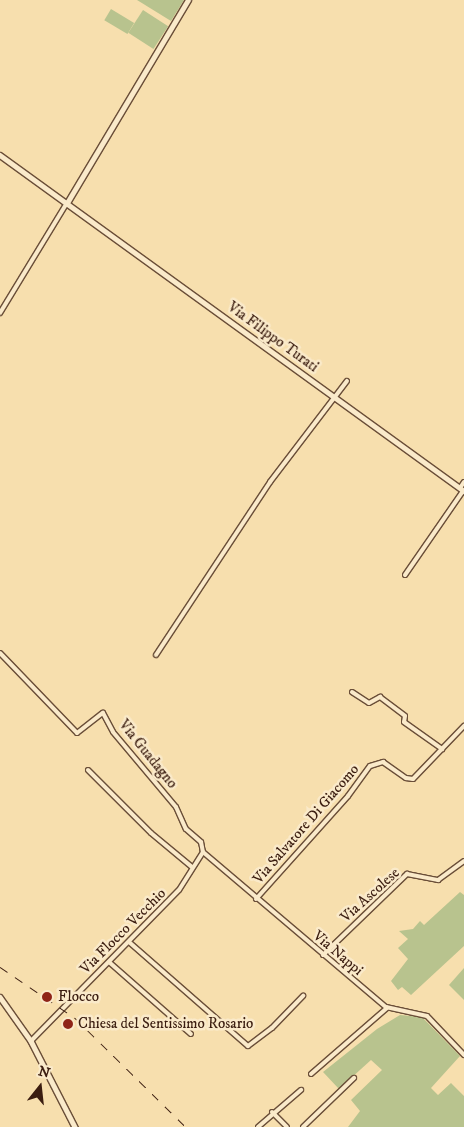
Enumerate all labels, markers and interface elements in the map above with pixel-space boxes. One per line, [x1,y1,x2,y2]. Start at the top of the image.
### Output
street label: Via Filippo Turati [224,298,322,376]
street label: Via Guadagno [115,716,181,792]
street label: Via Salvatore Di Giacomo [249,760,363,888]
street label: Via Ascolese [337,864,403,926]
street label: Via Flocco Vecchio [76,884,170,978]
street label: Via Nappi [309,927,367,979]
place label: Flocco [58,988,99,1006]
marker: Flocco [40,990,54,1004]
place label: Chiesa del Sentissimo Rosario [78,1015,253,1033]
marker: Chiesa del Sentissimo Rosario [62,1018,74,1030]
north arrow [15,1062,65,1112]
text: N [36,1062,52,1083]

